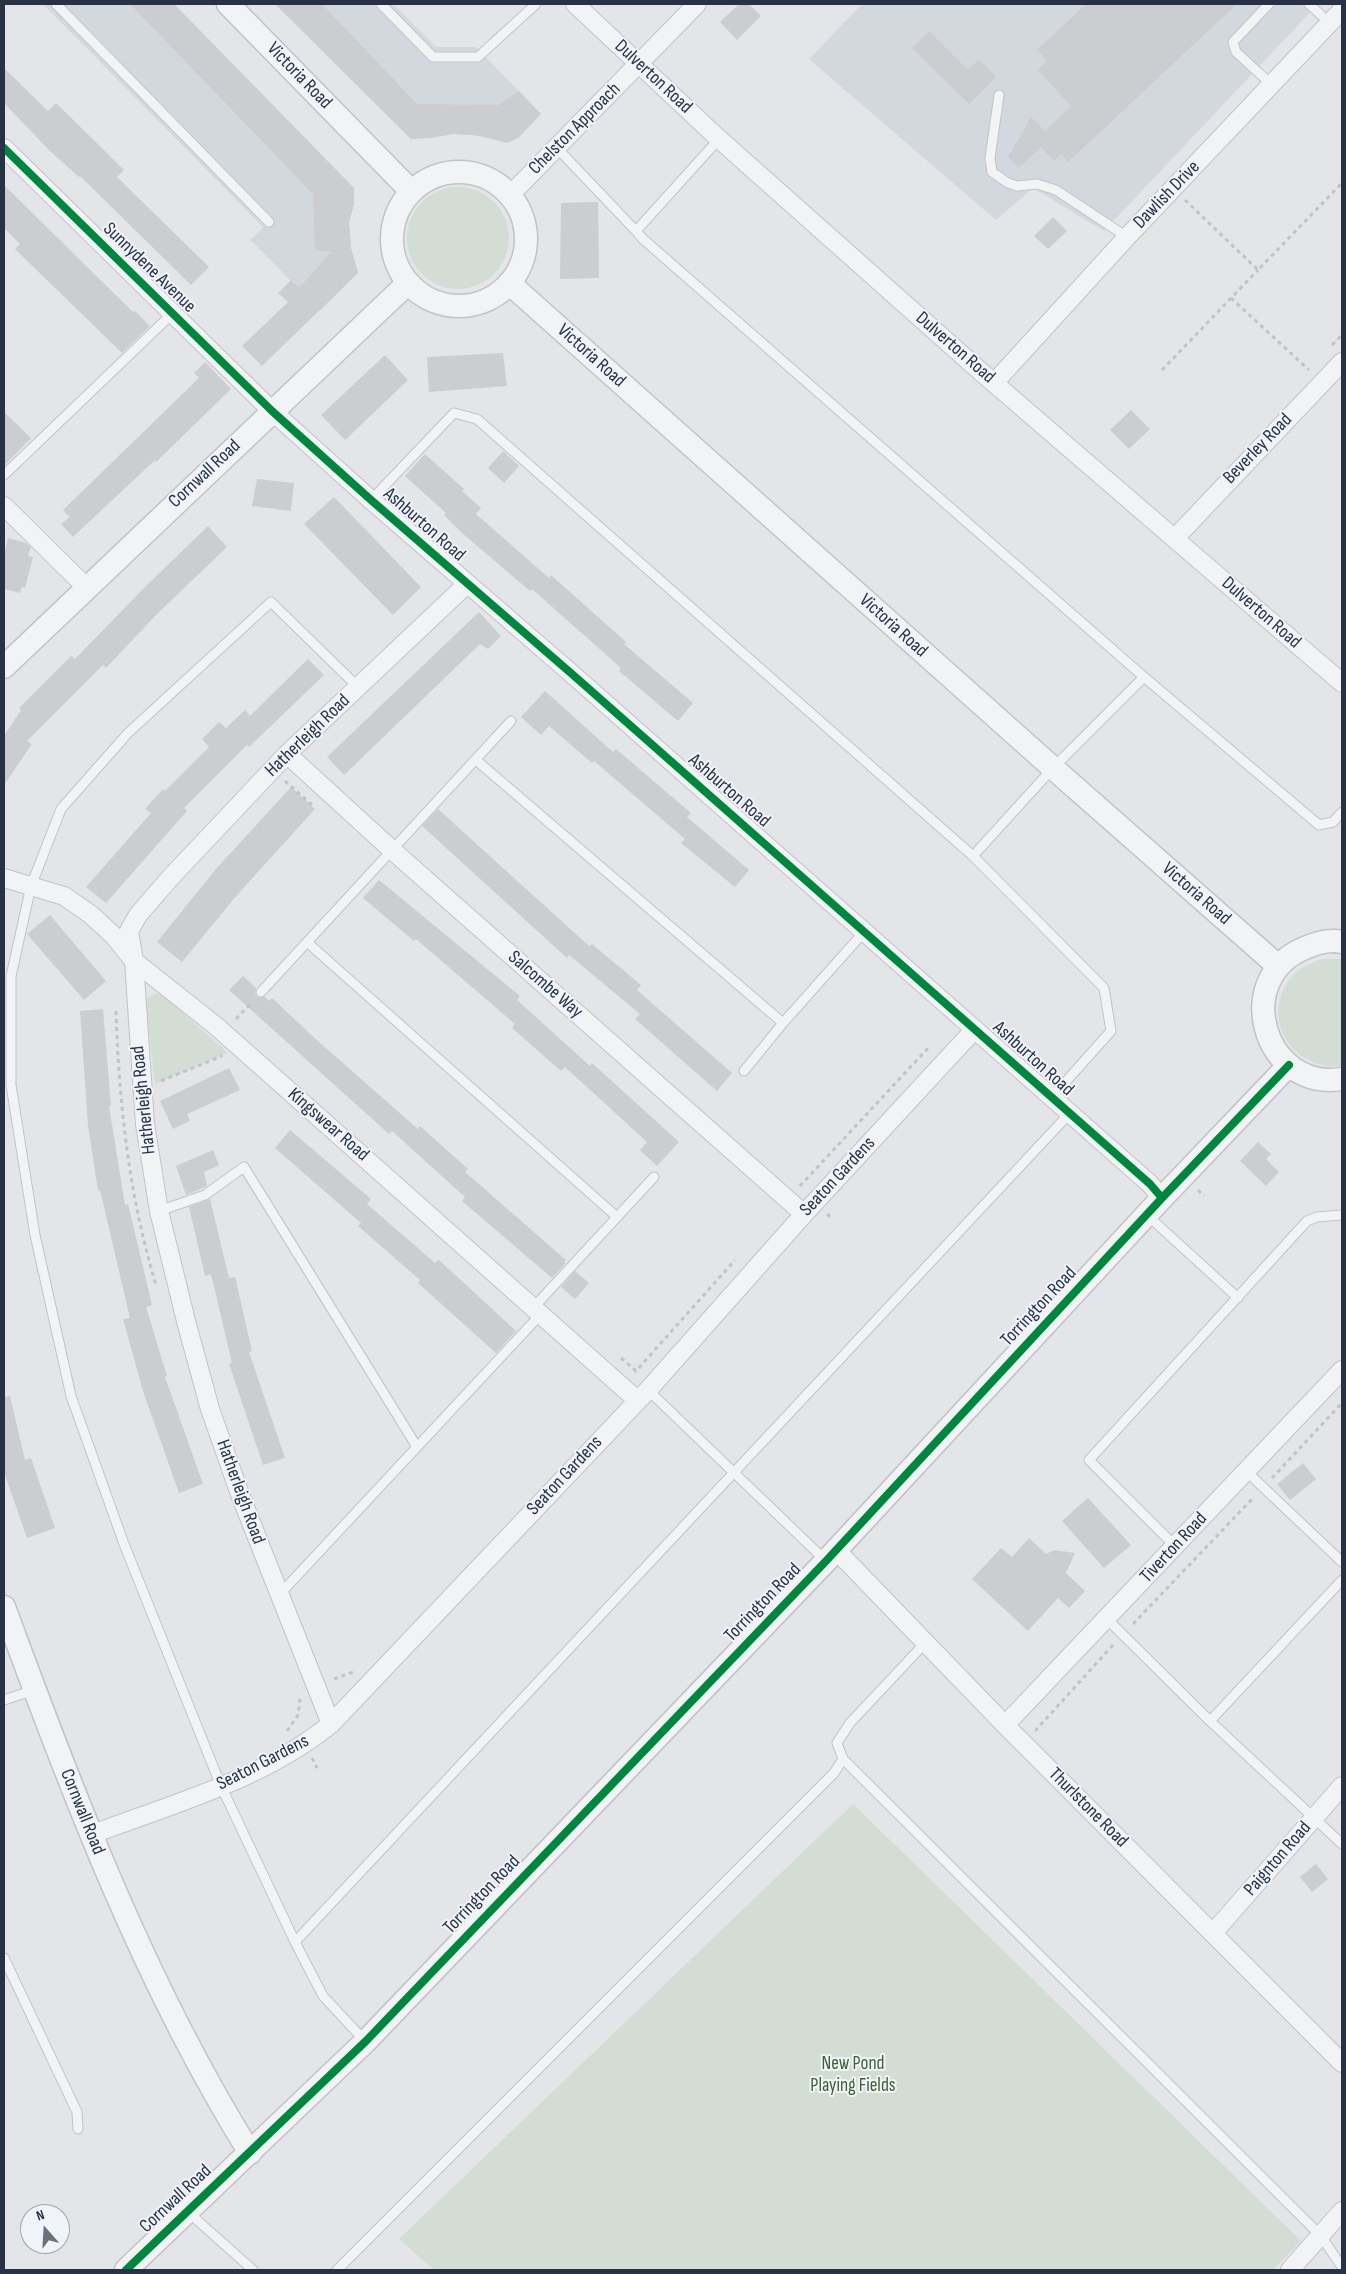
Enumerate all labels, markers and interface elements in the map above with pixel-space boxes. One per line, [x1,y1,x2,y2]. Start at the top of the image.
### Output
street label: Dulverton Road [610,35,696,119]
street label: Victoria Road [262,38,336,114]
street label: Chelston Approach [524,78,626,180]
street label: Dawlish Drive [1129,156,1205,234]
street label: Sunnydene Avenue [98,218,200,318]
street label: Dulverton Road [911,307,999,389]
street label: Victoria Road [552,319,630,393]
street label: Beverley Road [1219,409,1297,489]
street label: Cornwall Road [164,435,246,513]
street label: Ashburton Road [378,483,470,567]
street label: Dulverton Road [1217,572,1305,654]
street label: Victoria Road [854,589,932,663]
street label: Hatherleigh Road [261,690,355,782]
street label: Ashburton Road [683,749,775,833]
street label: Victoria Road [1157,858,1235,930]
street label: Salcombe Way [503,946,587,1024]
street label: Ashburton Road [988,1017,1078,1101]
street label: Hatherleigh Road [127,1045,161,1155]
street label: Kingswear Road [283,1083,373,1167]
street label: Seaton Gardens [796,1133,880,1221]
street label: Torrington Road [996,1262,1082,1352]
street label: Seaton Gardens [523,1432,607,1520]
street label: Hatherleigh Road [211,1437,269,1547]
street label: Tiverton Road [1136,1508,1212,1588]
street label: Torrington Road [720,1559,806,1647]
street label: Seaton Gardens [213,1730,313,1796]
street label: Thurlstone Road [1043,1763,1133,1853]
street label: Cornwall Road [55,1766,109,1858]
street label: Paignton Road [1240,1817,1316,1901]
street label: Torrington Road [439,1851,525,1939]
park label: New Pond Playing Fields [810,2053,896,2097]
street label: Cornwall Road [135,2160,217,2238]
north arrow [20,2204,70,2254]
text: N [34,2206,47,2225]

